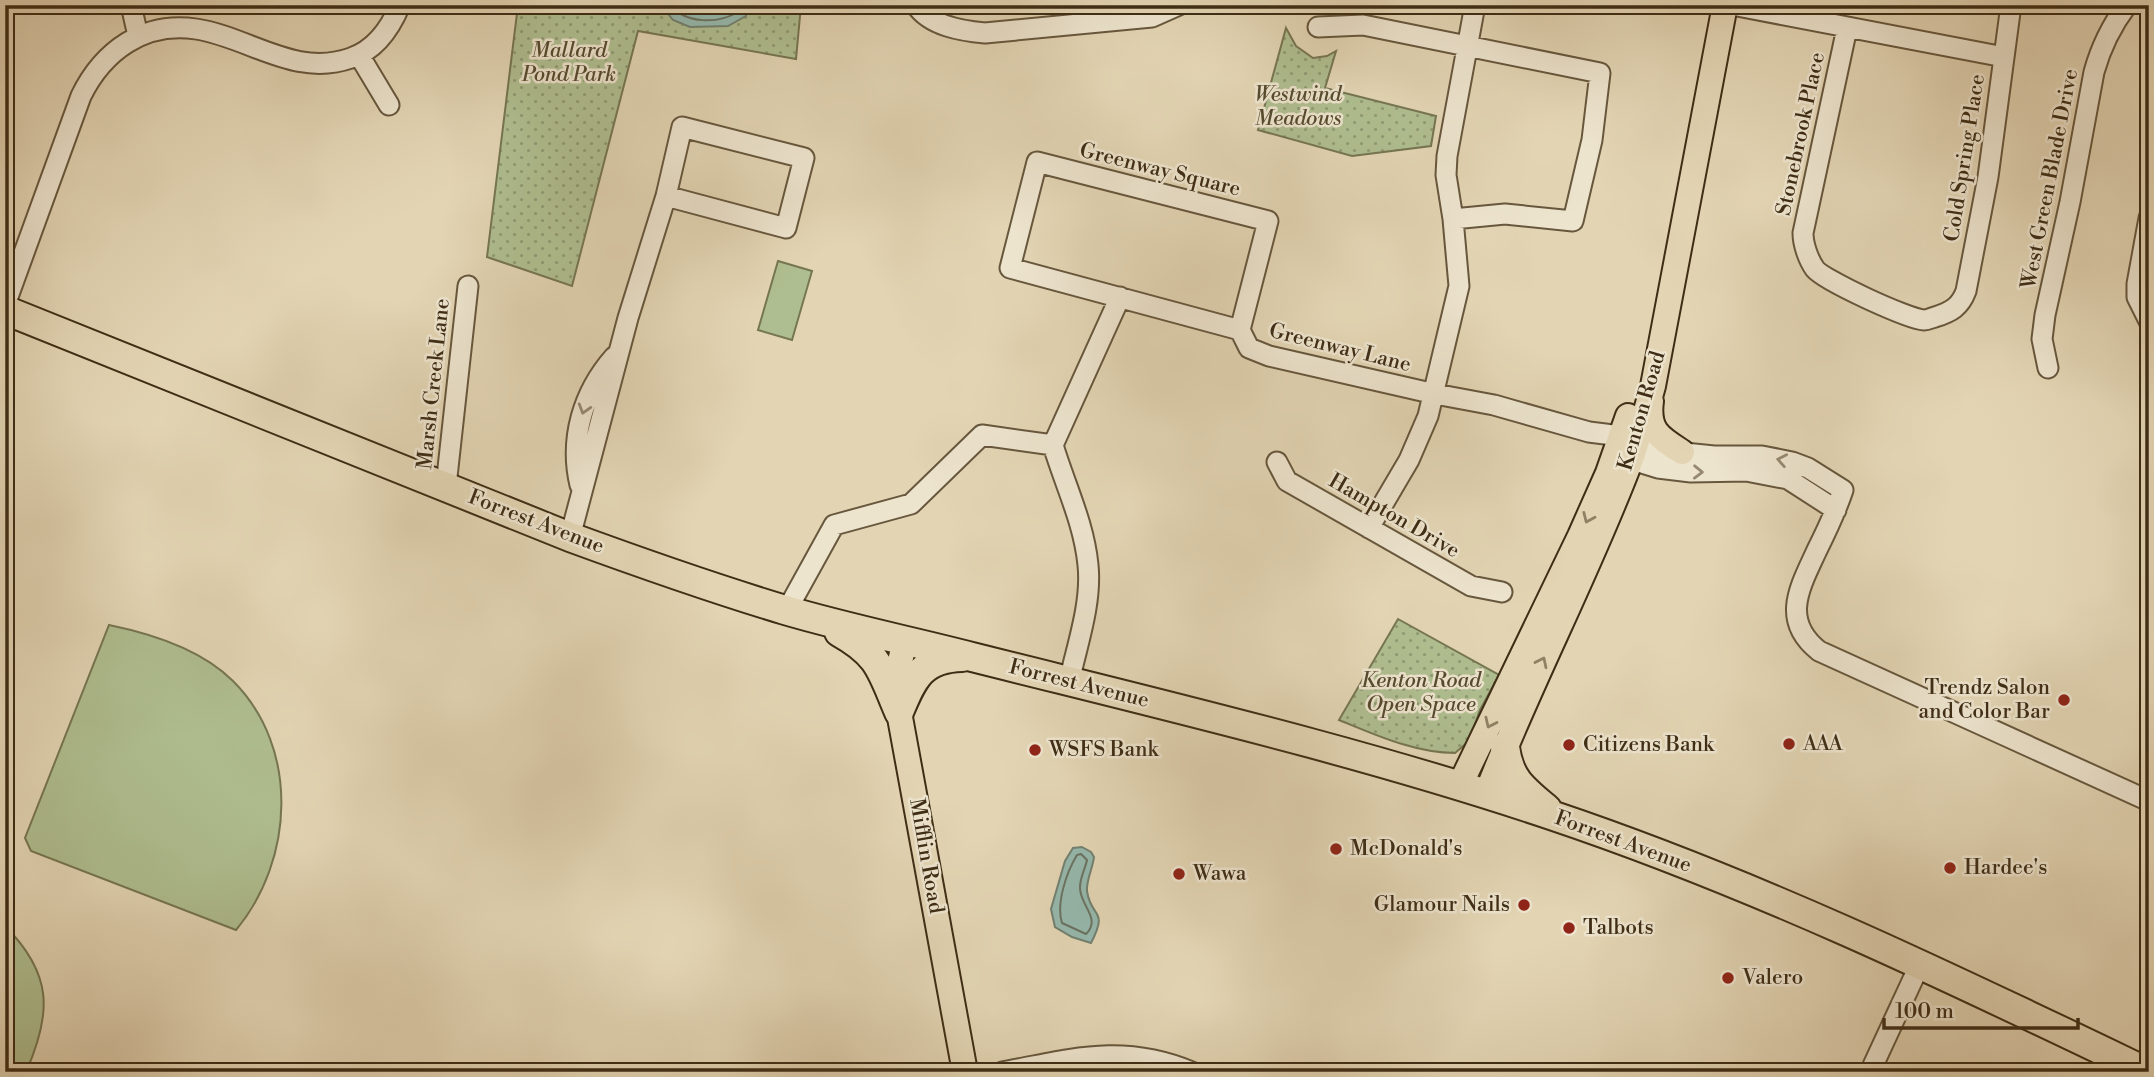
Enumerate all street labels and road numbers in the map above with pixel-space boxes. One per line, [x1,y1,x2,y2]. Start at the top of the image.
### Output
street label: Stonebrook Place [1771,50,1831,218]
street label: West Green Blade Drive [2016,67,2084,292]
street label: Cold Spring Place [1939,72,1991,244]
street label: Greenway Square [1077,137,1243,203]
street label: Marsh Creek Lane [412,297,456,471]
street label: Greenway Lane [1266,318,1414,378]
street label: Kenton Road [1613,348,1671,474]
street label: Hampton Drive [1324,468,1464,564]
street label: Forrest Avenue [464,484,608,560]
street label: Forrest Avenue [1006,654,1152,714]
street label: Mifflin Road [903,796,949,916]
street label: Forrest Avenue [1551,805,1695,879]

